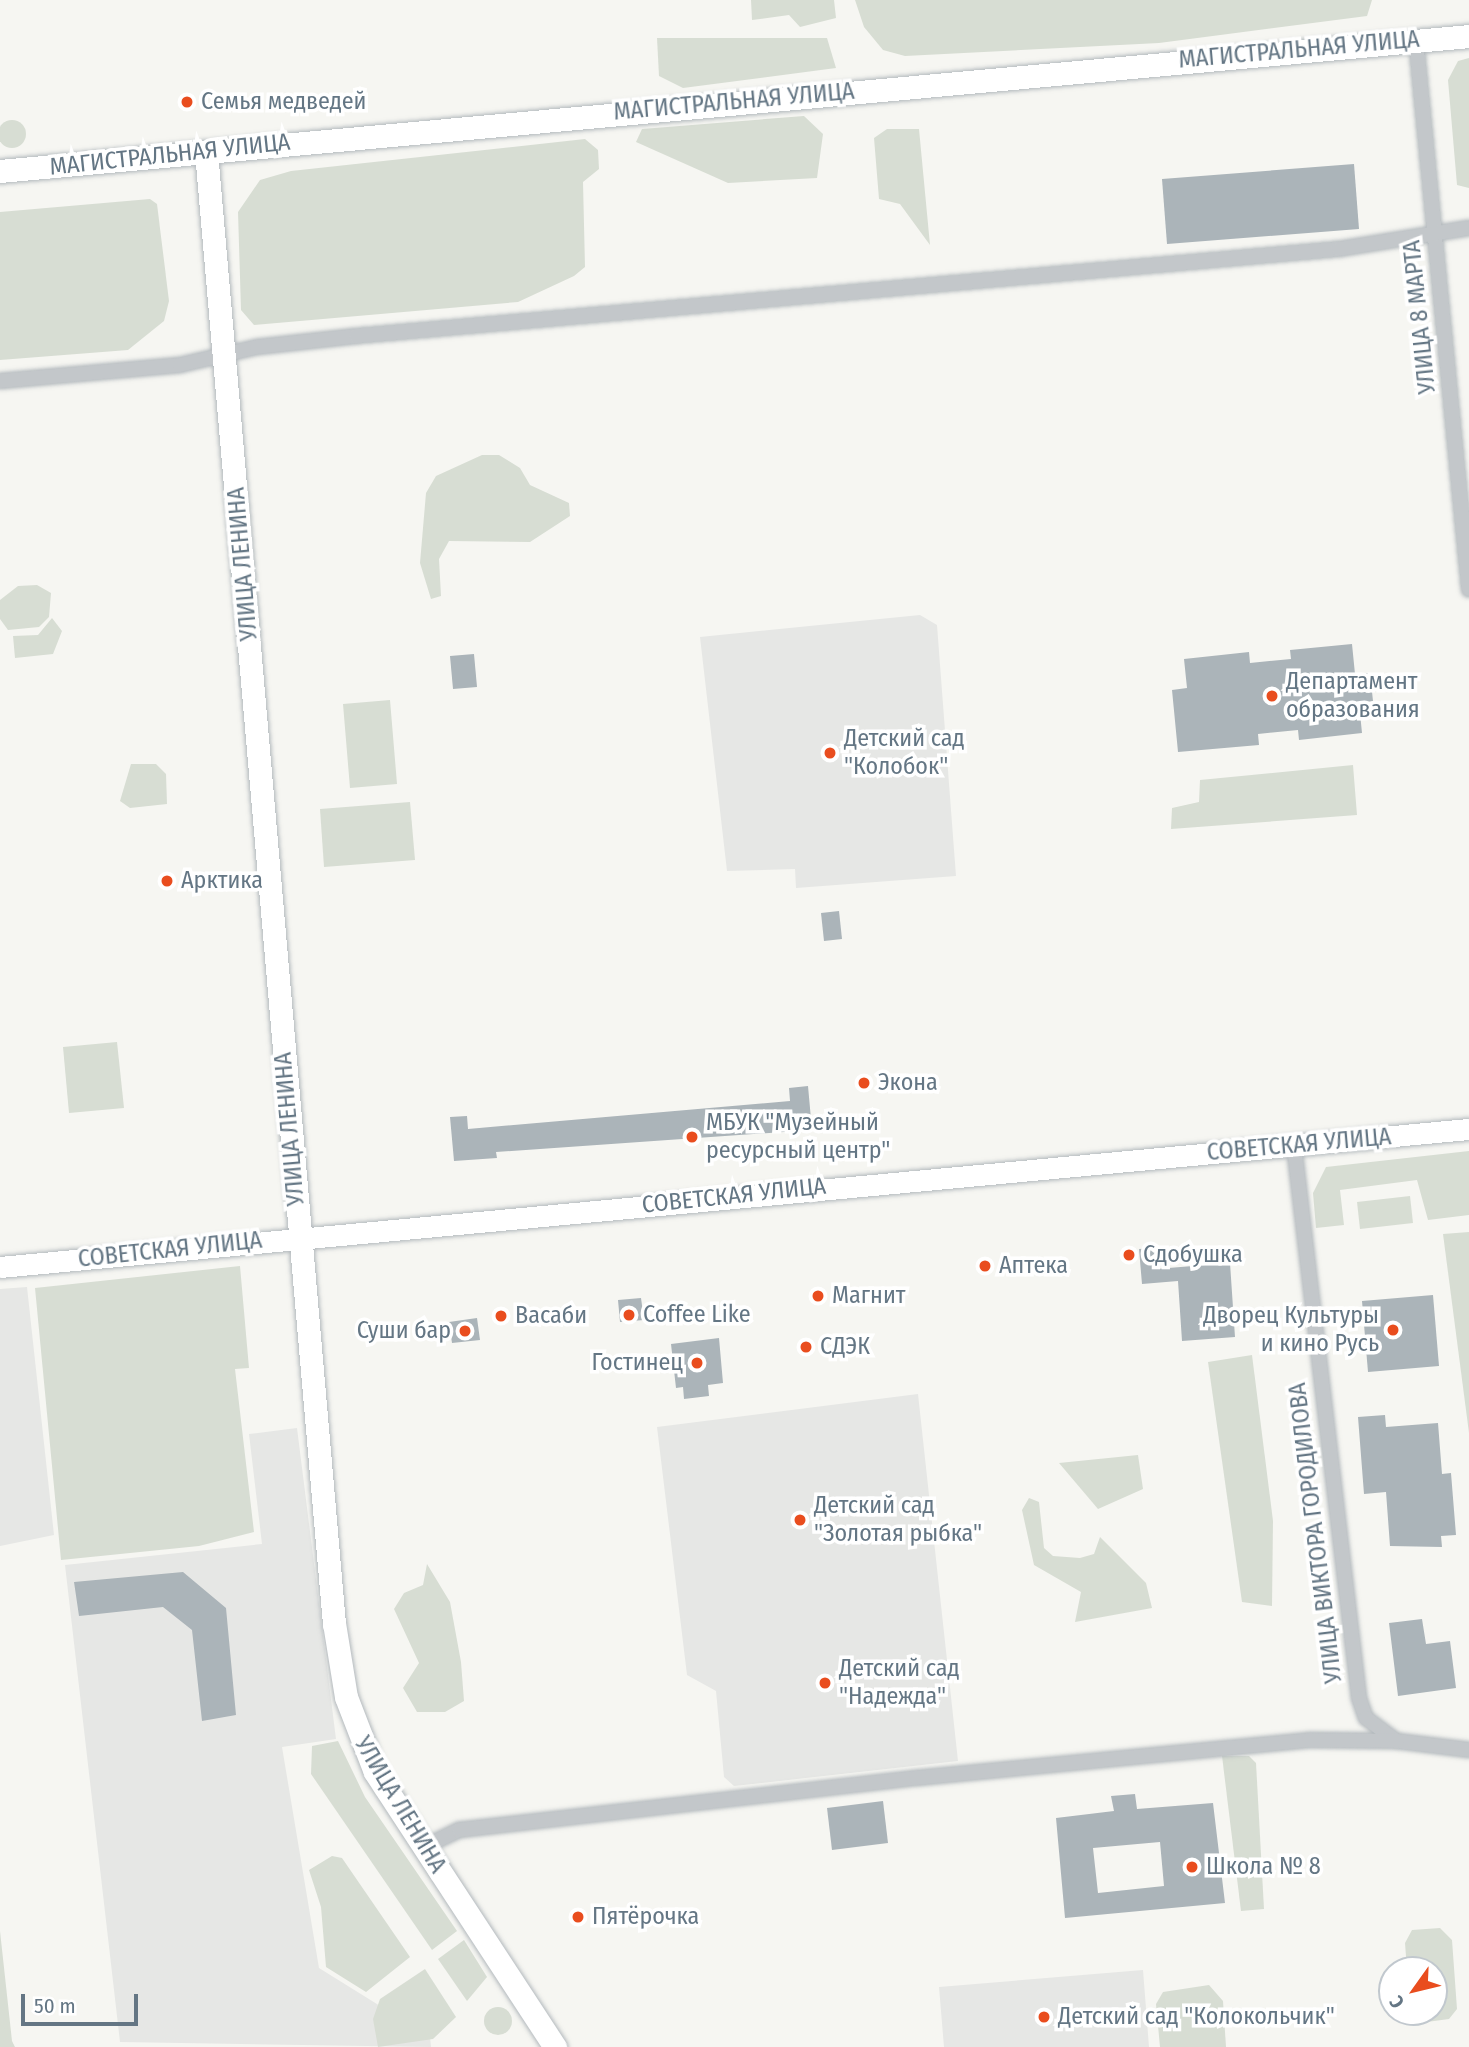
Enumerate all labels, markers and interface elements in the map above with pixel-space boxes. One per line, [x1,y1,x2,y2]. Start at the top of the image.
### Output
street label: МАГИСТРАЛЬНАЯ УЛИЦА [1177,25,1421,75]
street label: МАГИСТРАЛЬНАЯ УЛИЦА [612,77,856,127]
place label: Семья медведей [201,88,366,116]
marker: Семья медведей [179,94,195,110]
street label: МАГИСТРАЛЬНАЯ УЛИЦА [48,128,292,182]
street label: УЛИЦА 8 МАРТА [1398,239,1442,395]
street label: УЛИЦА ЛЕНИНА [222,486,264,642]
place label: Департамент образования [1286,668,1420,724]
marker: Департамент образования [1264,688,1280,704]
place label: Детский сад "Колобок" [844,725,965,781]
marker: Детский сад "Колобок" [822,745,838,761]
place label: Арктика [181,867,263,895]
marker: Арктика [159,873,175,889]
street label: УЛИЦА ЛЕНИНА [269,1051,311,1207]
place label: Экона [878,1069,938,1097]
marker: Экона [856,1075,872,1091]
place label: МБУК "Музейный ресурсный центр" [706,1109,890,1165]
street label: СОВЕТСКАЯ УЛИЦА [1206,1123,1392,1167]
marker: МБУК "Музейный ресурсный центр" [684,1129,700,1145]
street label: СОВЕТСКАЯ УЛИЦА [641,1172,827,1220]
street label: СОВЕТСКАЯ УЛИЦА [77,1226,263,1274]
place label: Сдобушка [1143,1241,1243,1269]
marker: Сдобушка [1121,1247,1137,1263]
place label: Аптека [999,1252,1068,1280]
marker: Аптека [977,1258,993,1274]
place label: Магнит [832,1282,906,1310]
marker: Магнит [810,1288,826,1304]
place label: Coffee Like [643,1301,751,1329]
place label: Васаби [515,1302,587,1330]
place label: Дворец Культуры и кино Русь [1203,1302,1379,1358]
marker: Coffee Like [621,1307,637,1323]
marker: Васаби [493,1308,509,1324]
place label: Суши бар [357,1317,451,1345]
marker: Дворец Культуры и кино Русь [1385,1322,1401,1338]
marker: Суши бар [457,1323,473,1339]
place label: СДЭК [820,1333,870,1361]
marker: СДЭК [798,1339,814,1355]
place label: Гостинец [591,1349,683,1377]
marker: Гостинец [689,1355,705,1371]
street label: УЛИЦА ВИКТОРА ГОРОДИЛОВА [1283,1381,1349,1685]
place label: Детский сад "Золотая рыбка" [814,1492,982,1548]
marker: Детский сад "Золотая рыбка" [792,1512,808,1528]
place label: Детский сад "Надежда" [839,1655,960,1711]
marker: Детский сад "Надежда" [817,1675,833,1691]
street label: УЛИЦА ЛЕНИНА [348,1731,452,1879]
place label: Школа № 8 [1206,1853,1321,1881]
marker: Школа № 8 [1184,1859,1200,1875]
place label: Пятёрочка [592,1903,699,1931]
marker: Пятёрочка [570,1909,586,1925]
north arrow [1378,1956,1448,2026]
scale bar [24,1980,142,2024]
text: С [1385,1991,1409,2012]
text: 50 m [34,1993,76,2019]
place label: Детский сад "Колокольчик" [1058,2003,1335,2031]
marker: Детский сад "Колокольчик" [1036,2009,1052,2025]

